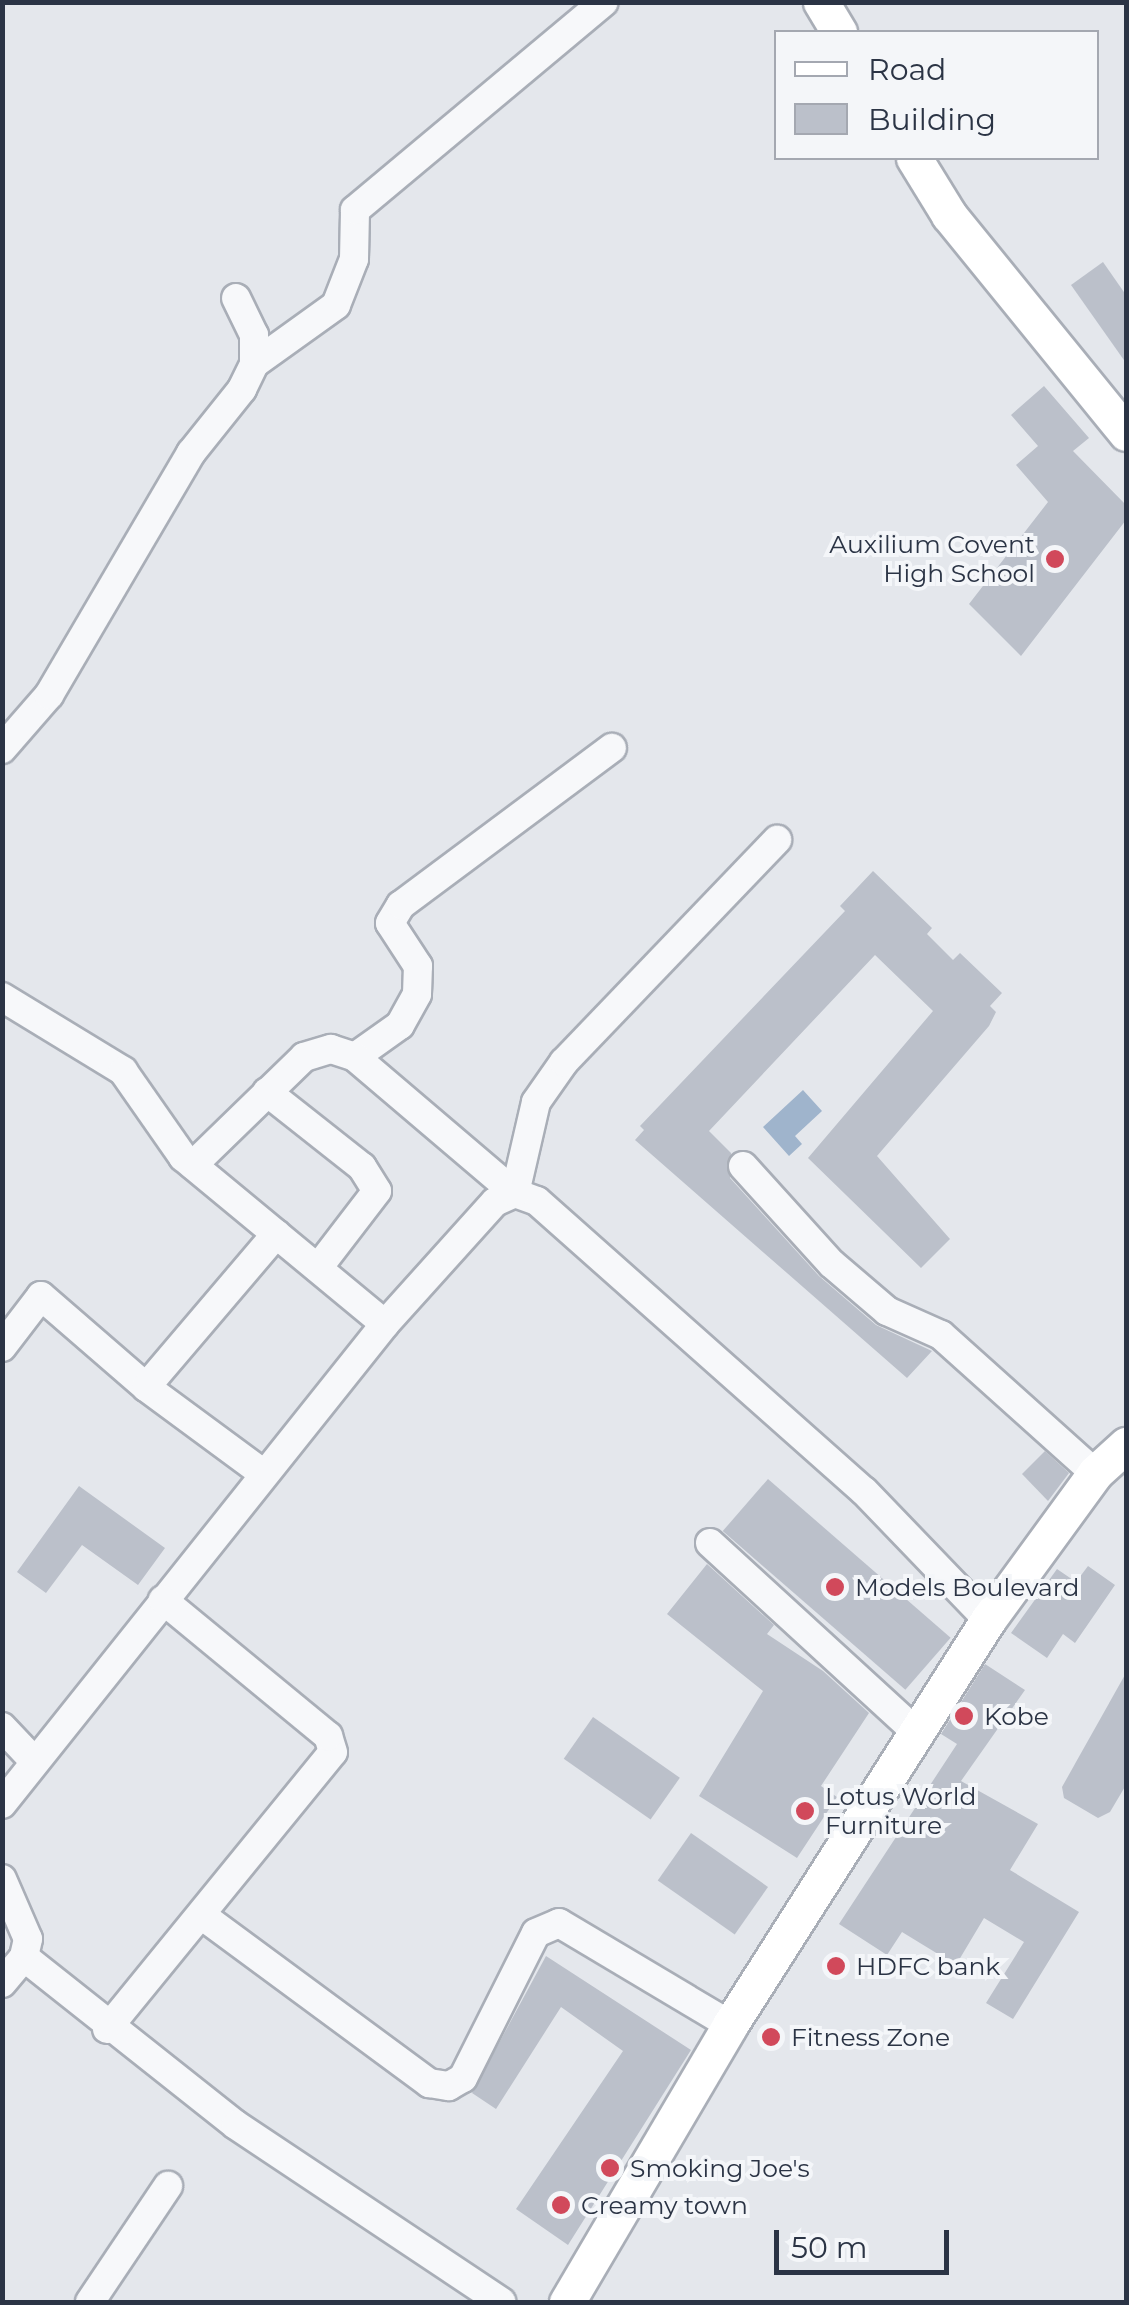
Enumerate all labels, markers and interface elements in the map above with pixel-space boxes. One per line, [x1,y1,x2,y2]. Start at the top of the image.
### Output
legend [774,30,1099,160]
text: Road [868,51,946,88]
text: Building [868,101,996,138]
place label: Auxilium Covent High School [829,530,1035,589]
marker: Auxilium Covent High School [1044,548,1066,570]
place label: Models Boulevard [855,1572,1079,1602]
marker: Models Boulevard [824,1576,846,1598]
place label: Kobe [984,1701,1049,1731]
marker: Kobe [953,1705,975,1727]
place label: Lotus World Furniture [825,1782,976,1841]
marker: Lotus World Furniture [794,1800,816,1822]
place label: HDFC bank [856,1951,1000,1981]
marker: HDFC bank [825,1955,847,1977]
place label: Fitness Zone [791,2022,950,2052]
marker: Fitness Zone [760,2026,782,2048]
place label: Smoking Joe's [630,2153,810,2183]
marker: Smoking Joe's [599,2157,621,2179]
place label: Creamy town [581,2190,748,2220]
marker: Creamy town [550,2194,572,2216]
scale bar [779,2210,954,2272]
text: 50 m [791,2229,868,2266]

